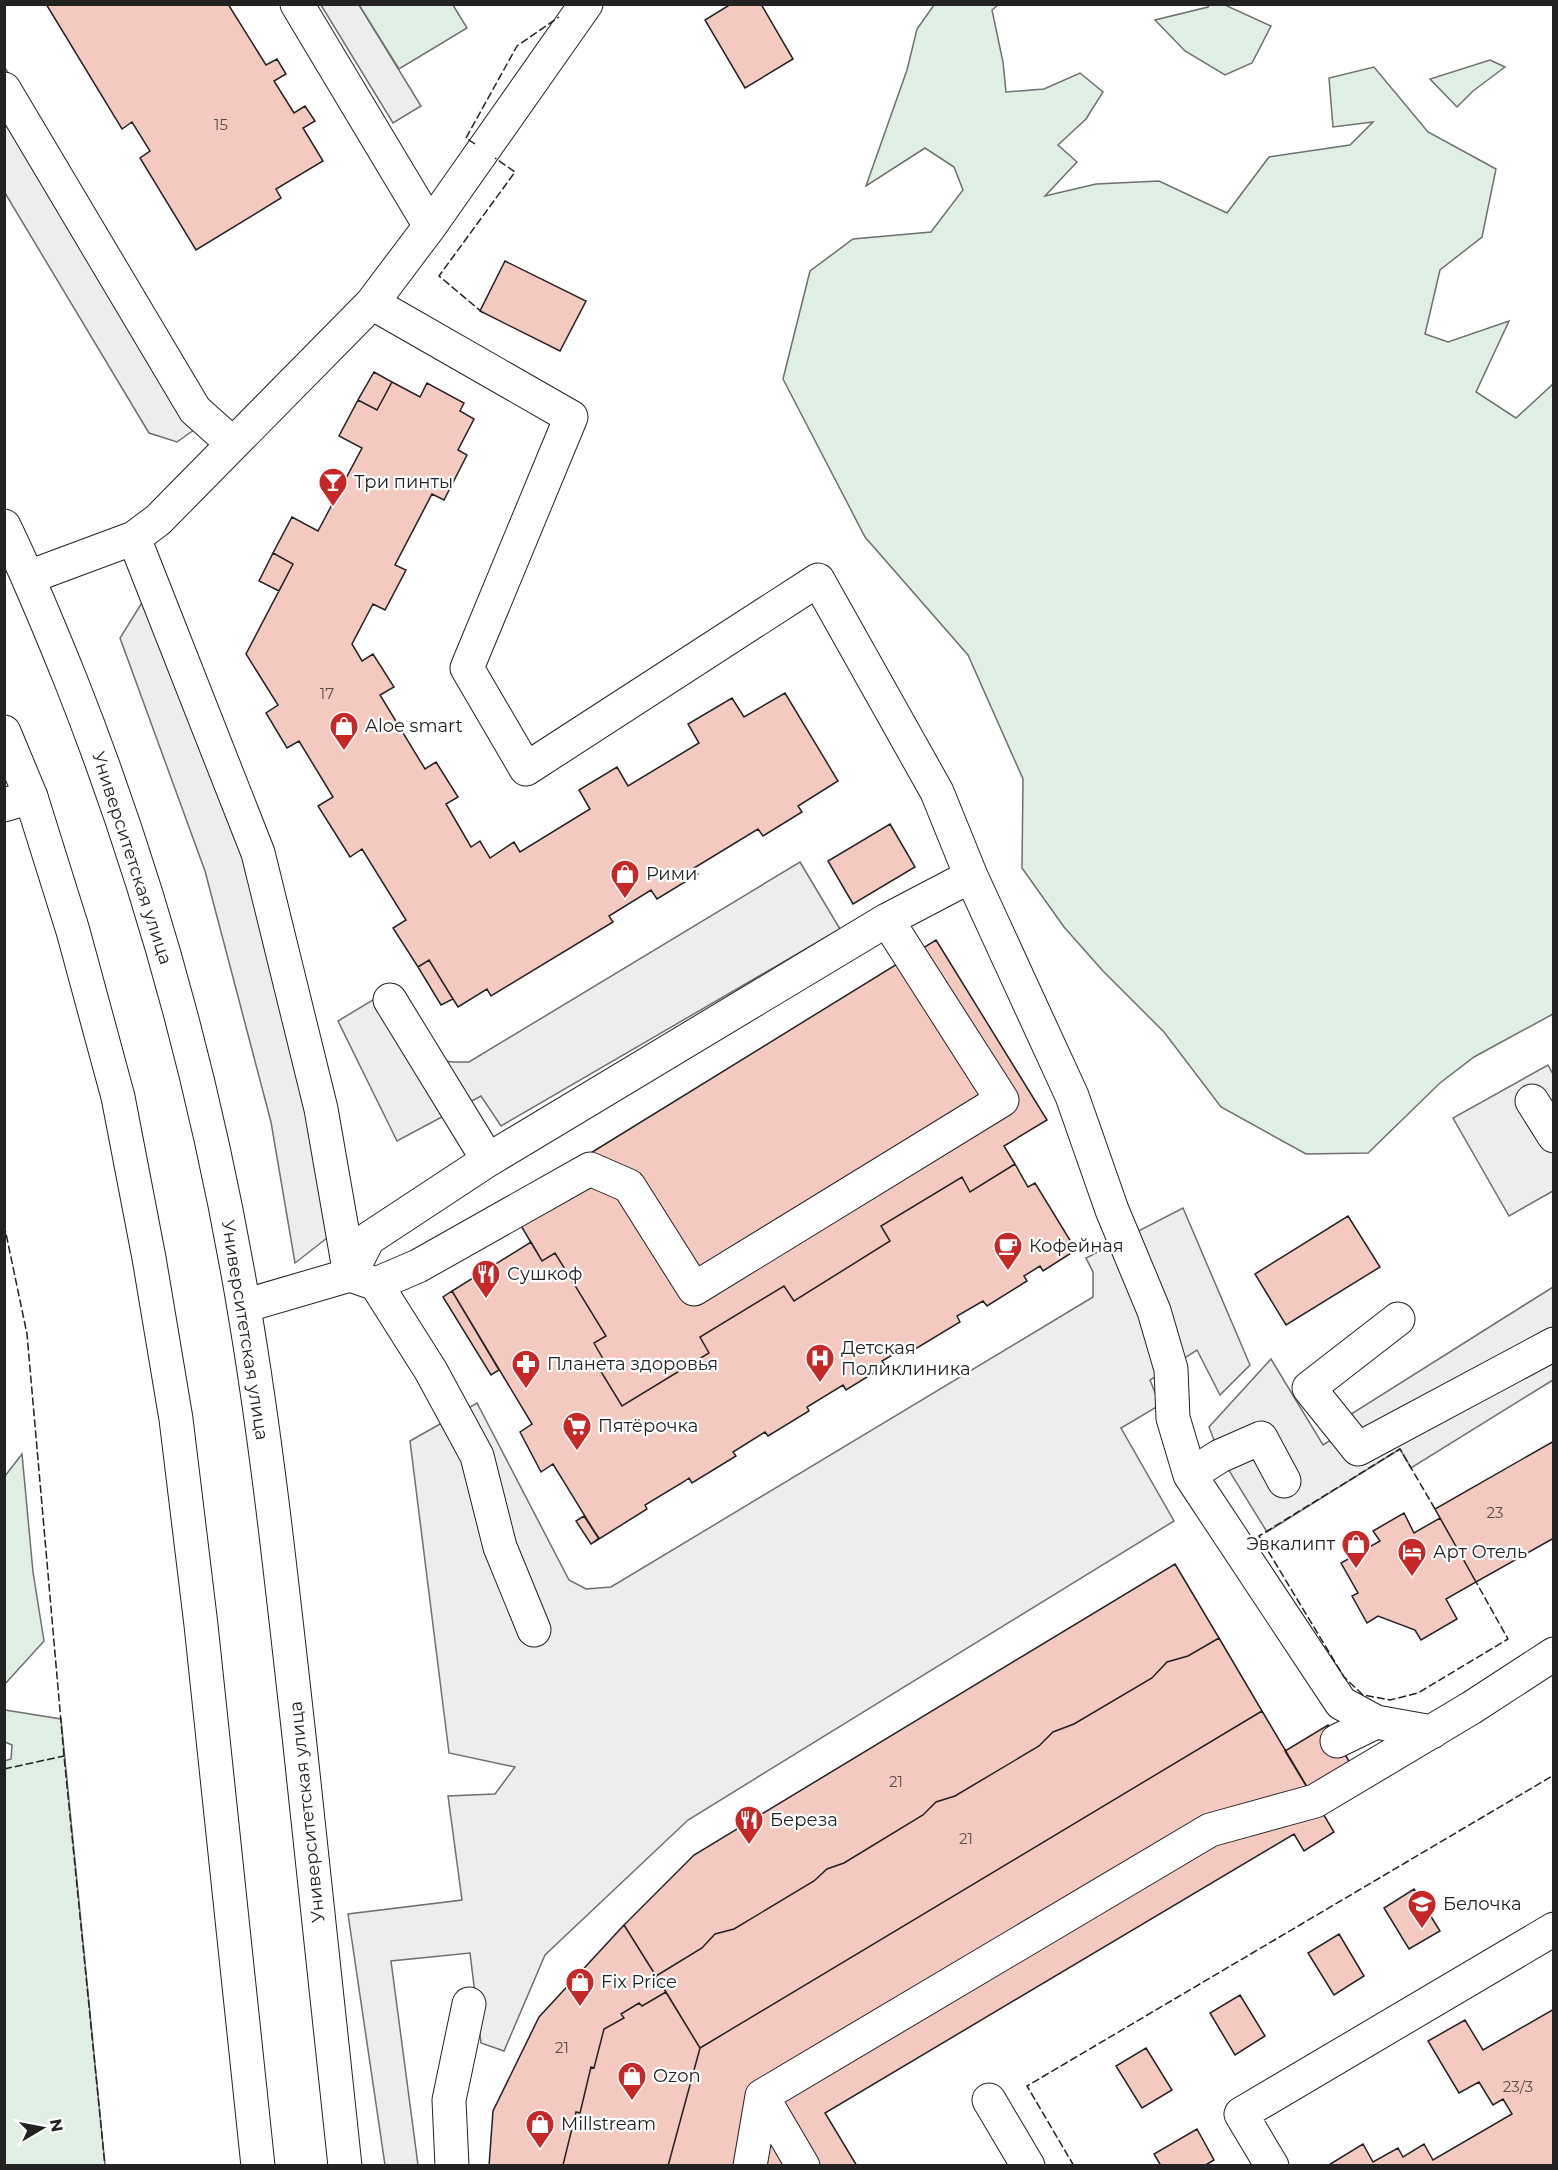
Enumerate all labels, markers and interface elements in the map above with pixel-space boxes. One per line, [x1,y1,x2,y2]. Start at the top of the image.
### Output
house number: 15 [214,115,228,134]
bar icon: Три пинты [317,466,349,508]
place label: Три пинты [354,471,453,493]
house number: 17 [320,684,334,703]
shop icon: Aloe smart [328,710,360,752]
place label: Aloe smart [365,715,463,737]
street label: Университетская улица [87,749,177,967]
shop icon: Рими [609,858,641,900]
place label: Рими [646,863,697,885]
street label: Университетская улица [217,1218,273,1442]
cafe icon: Кофейная [992,1230,1024,1272]
place label: Кофейная [1029,1235,1124,1257]
restaurant icon: Сушкоф [470,1258,502,1300]
place label: Сушкоф [507,1263,582,1285]
place label: Детская Поликлиника [841,1337,971,1380]
hospital icon: Детская Поликлиника [804,1342,836,1384]
pharmacy icon: Планета здоровья [510,1348,542,1390]
place label: Планета здоровья [547,1353,718,1375]
supermarket icon: Пятёрочка [561,1410,593,1452]
place label: Пятёрочка [598,1415,698,1437]
house number: 23 [1487,1503,1503,1522]
shop icon: Эвкалипт [1340,1528,1372,1570]
place label: Эвкалипт [1246,1533,1335,1555]
hotel icon: Арт Отель [1396,1536,1428,1578]
place label: Арт Отель [1433,1541,1527,1563]
street label: Университетская улица [284,1700,330,1924]
house number: 21 [889,1772,903,1791]
restaurant icon: Береза [733,1804,765,1846]
place label: Береза [770,1809,838,1831]
house number: 21 [959,1829,973,1848]
school or university icon: Белочка [1406,1888,1438,1930]
place label: Белочка [1443,1893,1521,1915]
shop icon: Fix Price [564,1966,596,2008]
place label: Fix Price [601,1971,677,1993]
house number: 21 [555,2038,569,2057]
shop icon: Ozon [616,2060,648,2102]
place label: Ozon [653,2065,701,2087]
house number: 23/3 [1503,2077,1533,2096]
north arrow [12,2098,72,2158]
shop icon: Millstream [524,2108,556,2150]
place label: Millstream [561,2113,656,2135]
text: N [46,2117,67,2134]

